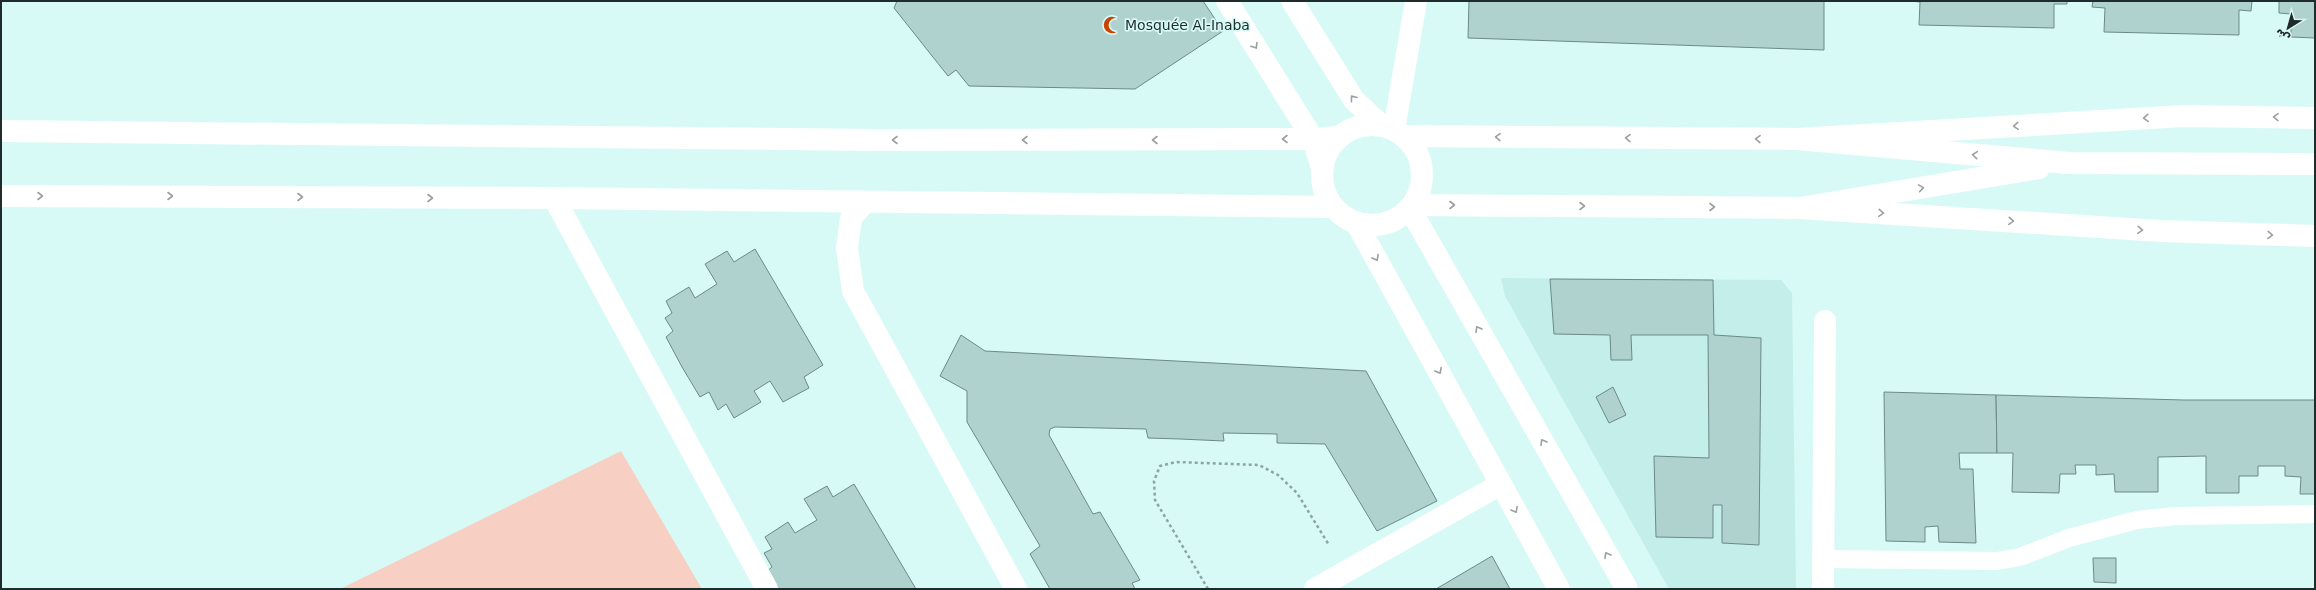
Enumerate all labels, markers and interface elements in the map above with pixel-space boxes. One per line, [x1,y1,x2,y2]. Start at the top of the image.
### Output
north arrow [2268,8,2308,48]
mosque icon: Mosquée Al-Inaba [1102,15,1122,35]
place label: Mosquée Al-Inaba [1125,17,1250,33]
text: ش [2272,26,2292,45]
one-way arrow [1250,42,1257,49]
one-way arrow [1351,95,1358,102]
one-way arrow [2273,113,2279,121]
one-way arrow [2143,114,2149,123]
one-way arrow [2013,122,2019,131]
one-way arrow [1495,133,1501,141]
one-way arrow [1625,134,1631,142]
one-way arrow [1282,135,1288,144]
one-way arrow [1755,135,1761,143]
one-way arrow [892,136,898,144]
one-way arrow [1022,136,1028,144]
one-way arrow [1152,136,1158,144]
one-way arrow [1972,151,1978,160]
one-way arrow [1918,184,1924,193]
one-way arrow [37,192,43,200]
one-way arrow [167,192,173,200]
one-way arrow [297,193,303,201]
one-way arrow [427,194,433,202]
one-way arrow [1449,201,1455,209]
one-way arrow [1579,202,1585,210]
one-way arrow [1709,203,1715,211]
one-way arrow [1878,209,1884,218]
one-way arrow [2008,217,2014,226]
one-way arrow [2137,225,2143,234]
one-way arrow [2267,230,2273,239]
one-way arrow [1371,254,1378,261]
one-way arrow [1476,326,1483,334]
one-way arrow [1434,367,1441,375]
one-way arrow [1540,439,1547,446]
one-way arrow [1511,506,1518,513]
one-way arrow [1605,552,1612,559]

